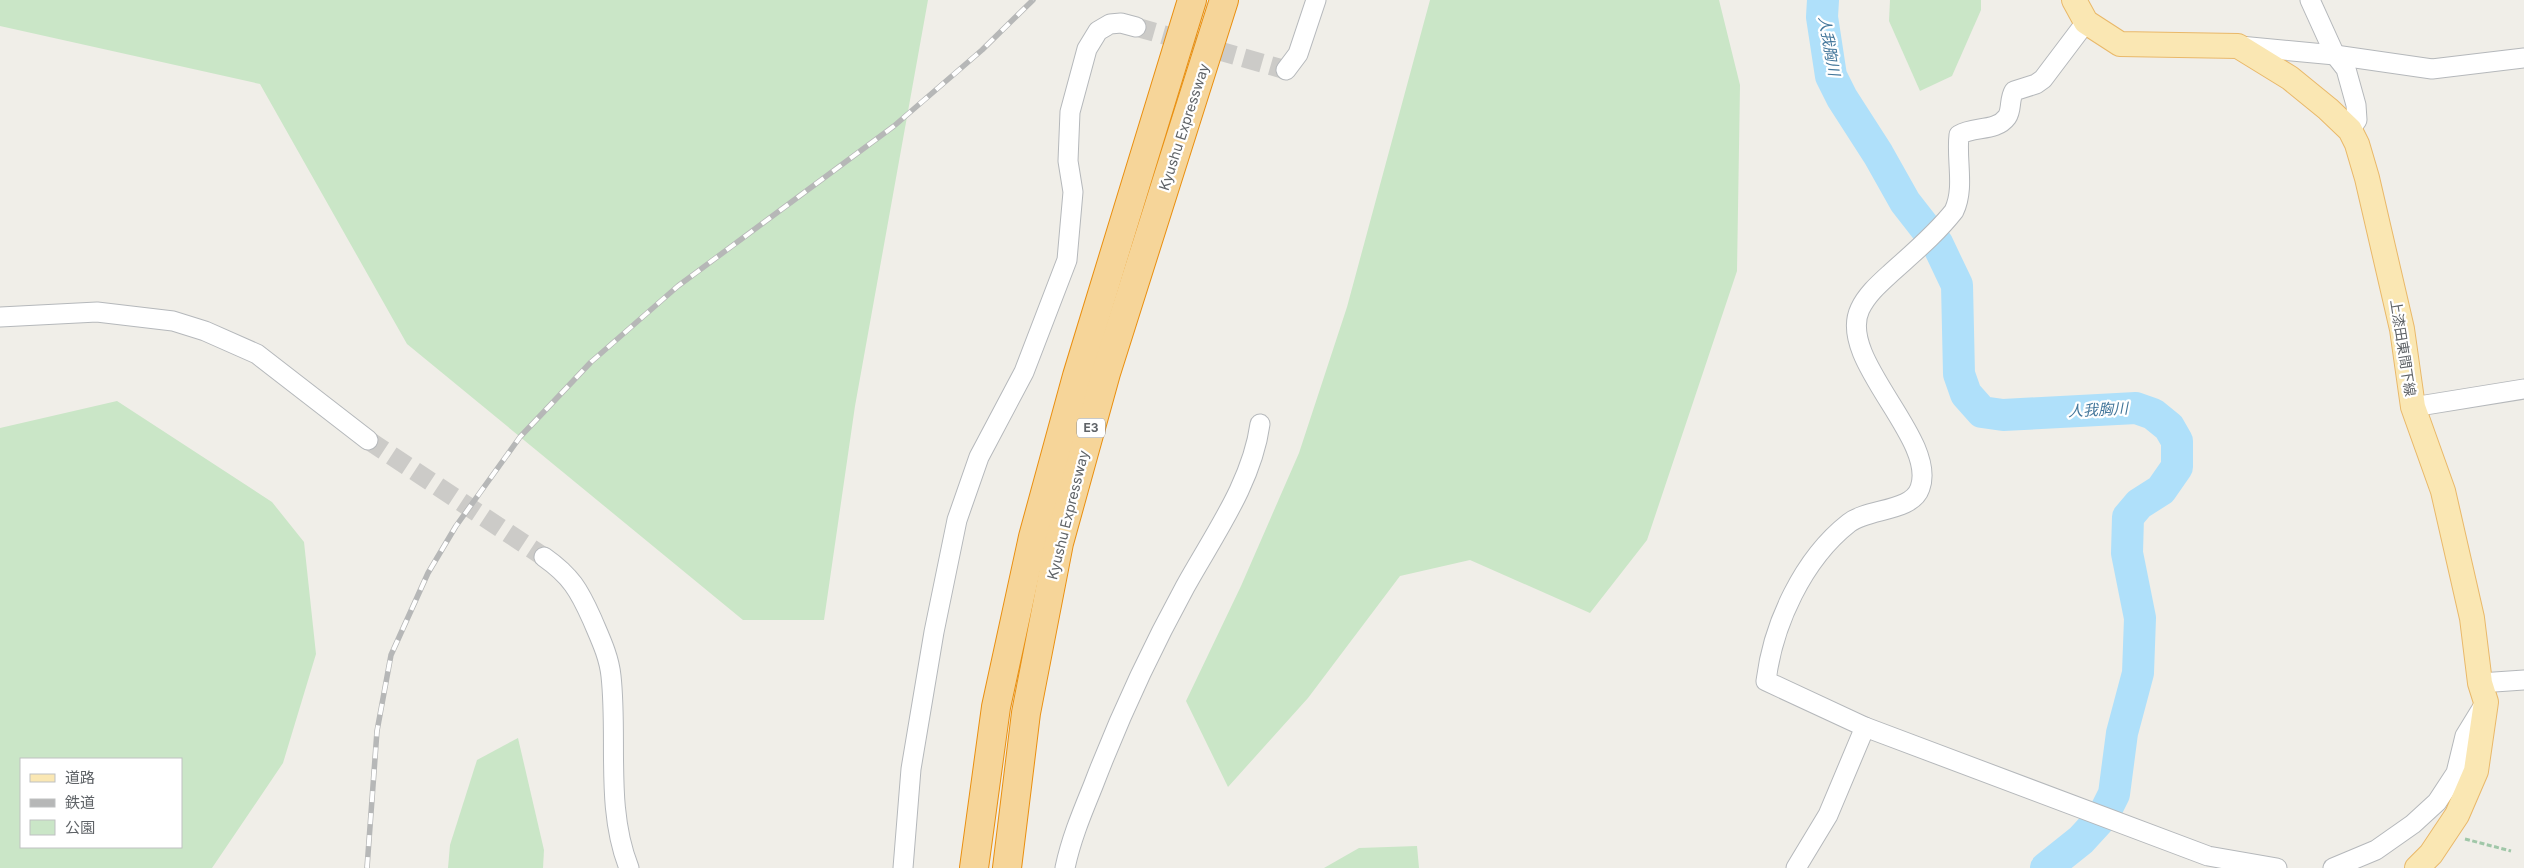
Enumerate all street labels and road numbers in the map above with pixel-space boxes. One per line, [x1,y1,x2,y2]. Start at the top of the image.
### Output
street label: Kyushu Expressway [1155,61,1212,192]
street label: 上漆田東間下線 [2387,298,2420,398]
road number: E3 [1077,418,1105,438]
street label: Kyushu Expressway [1043,448,1092,581]

